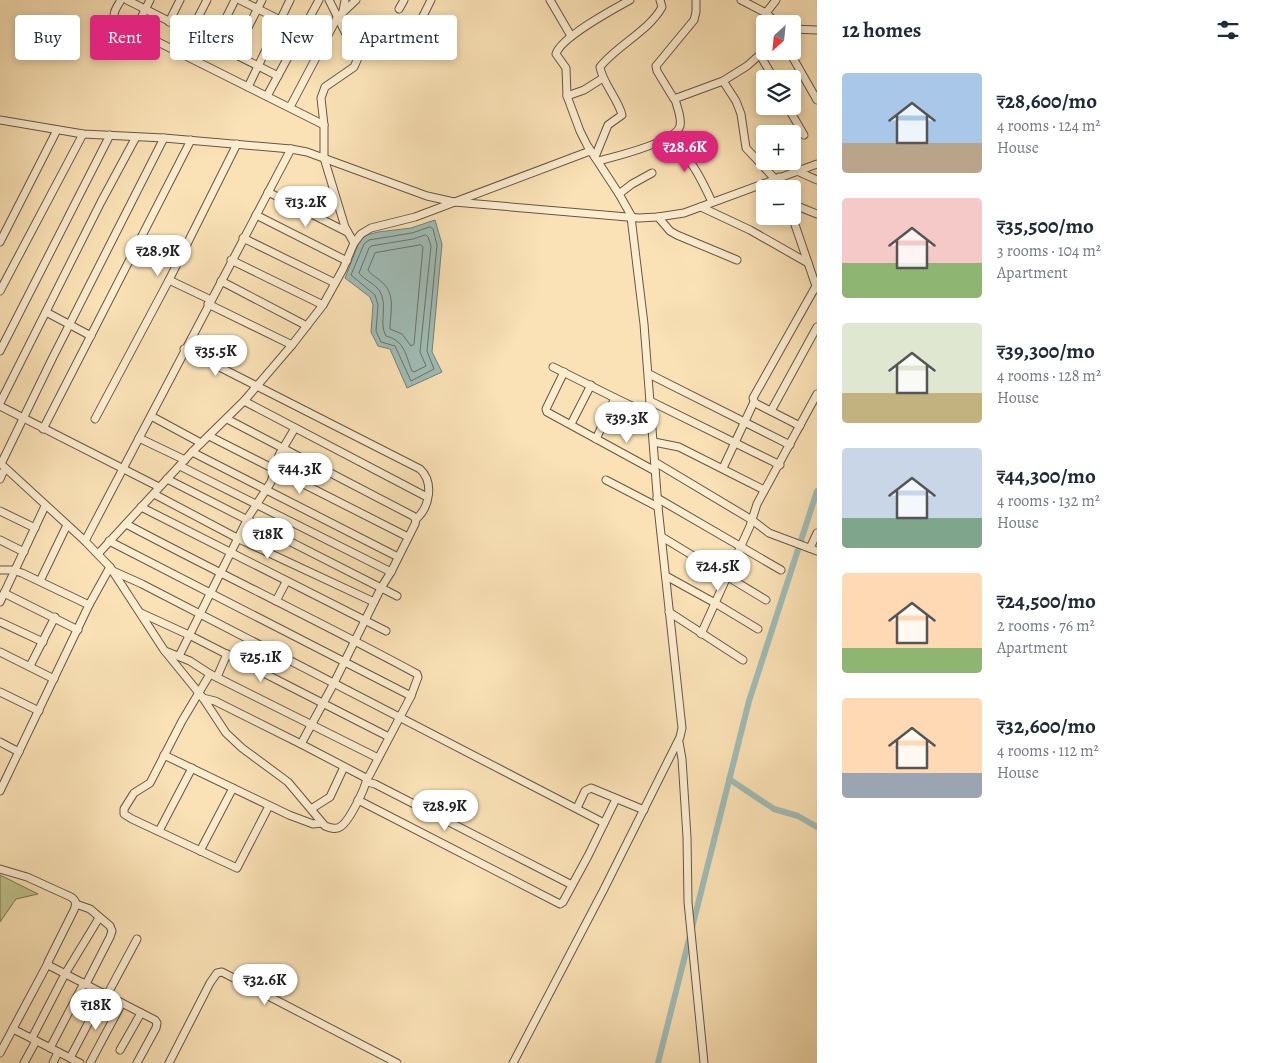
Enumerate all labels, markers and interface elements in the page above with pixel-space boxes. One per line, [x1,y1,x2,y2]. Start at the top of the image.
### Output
chip: Buy [15,15,80,60]
chip: Rent [90,15,160,60]
chip: Filters [170,15,252,60]
chip: New [262,15,332,60]
chip: Apartment [342,15,457,60]
north arrow [756,15,801,60]
map controls [756,15,801,225]
text: 12 homes [842,16,921,44]
icon: filters [1214,16,1242,44]
button: layers [756,70,801,115]
text: ₹28,600/mo [997,87,1097,115]
icon: home [882,93,942,153]
text: 4 rooms · 124 m² [997,115,1101,137]
button: + [756,125,801,170]
pin: ₹28.6K [644,130,726,173]
text: ₹28.6K [663,136,707,158]
text: House [997,137,1039,159]
button: − [756,180,801,225]
pin: ₹13.2K [265,186,347,228]
text: ₹13.2K [285,191,327,213]
text: ₹35,500/mo [997,212,1094,240]
icon: home [882,218,942,278]
pin: ₹28.9K [117,234,199,277]
text: ₹28.9K [136,240,180,262]
text: 3 rooms · 104 m² [997,240,1101,262]
text: Apartment [997,262,1068,284]
pin: ₹35.5K [175,334,257,377]
text: ₹39,300/mo [997,337,1095,365]
text: ₹35.5K [195,340,237,362]
icon: home [882,343,942,403]
text: 4 rooms · 128 m² [997,365,1101,387]
text: House [997,387,1039,409]
pin: ₹39.3K [586,402,668,444]
text: ₹39.3K [606,407,648,429]
pin: ₹44.3K [259,452,341,495]
text: ₹44.3K [279,458,321,480]
text: ₹44,300/mo [997,462,1096,490]
icon: home [882,468,942,528]
text: 4 rooms · 132 m² [997,490,1100,512]
text: House [997,512,1039,534]
pin: ₹18K [238,518,298,560]
text: ₹18K [253,523,283,545]
pin: ₹24.5K [677,550,759,592]
text: ₹24.5K [697,555,739,577]
text: ₹24,500/mo [997,587,1096,615]
icon: home [882,593,942,653]
text: 2 rooms · 76 m² [997,615,1095,637]
text: Apartment [997,637,1068,659]
pin: ₹25.1K [220,640,302,683]
text: ₹25.1K [240,646,282,668]
text: ₹32,600/mo [997,712,1096,740]
icon: home [882,718,942,778]
text: 4 rooms · 112 m² [997,740,1099,762]
text: House [997,762,1039,784]
pin: ₹28.9K [404,790,486,832]
text: ₹28.9K [423,795,467,817]
pin: ₹32.6K [224,964,306,1006]
text: ₹32.6K [244,969,286,991]
pin: ₹18K [66,988,126,1031]
text: ₹18K [81,994,111,1016]

